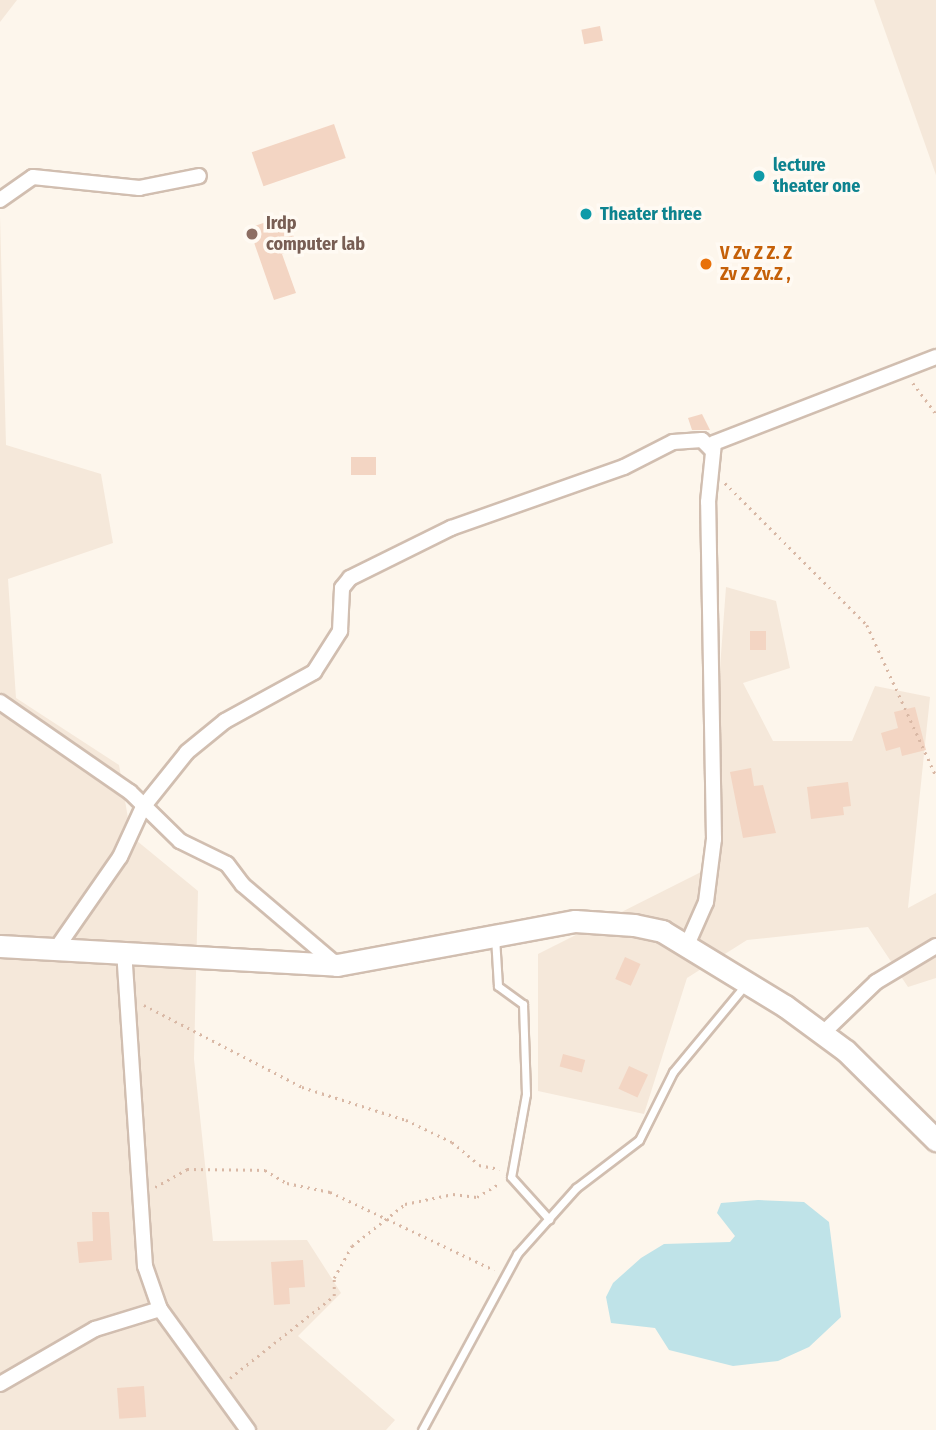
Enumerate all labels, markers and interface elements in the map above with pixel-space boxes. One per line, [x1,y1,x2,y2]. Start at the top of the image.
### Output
place label: lecture theater one [773,155,860,198]
marker: lecture theater one [751,168,767,184]
place label: Theater three [600,203,702,225]
marker: Theater three [578,206,594,222]
place label: Irdp computer lab [266,213,365,256]
marker: Irdp computer lab [244,226,260,242]
place label: V Zv Z Z. Z Zv Z Zv.Z , [720,243,792,286]
marker: V Zv Z Z. Z Zv Z Zv.Z , [698,256,714,272]

